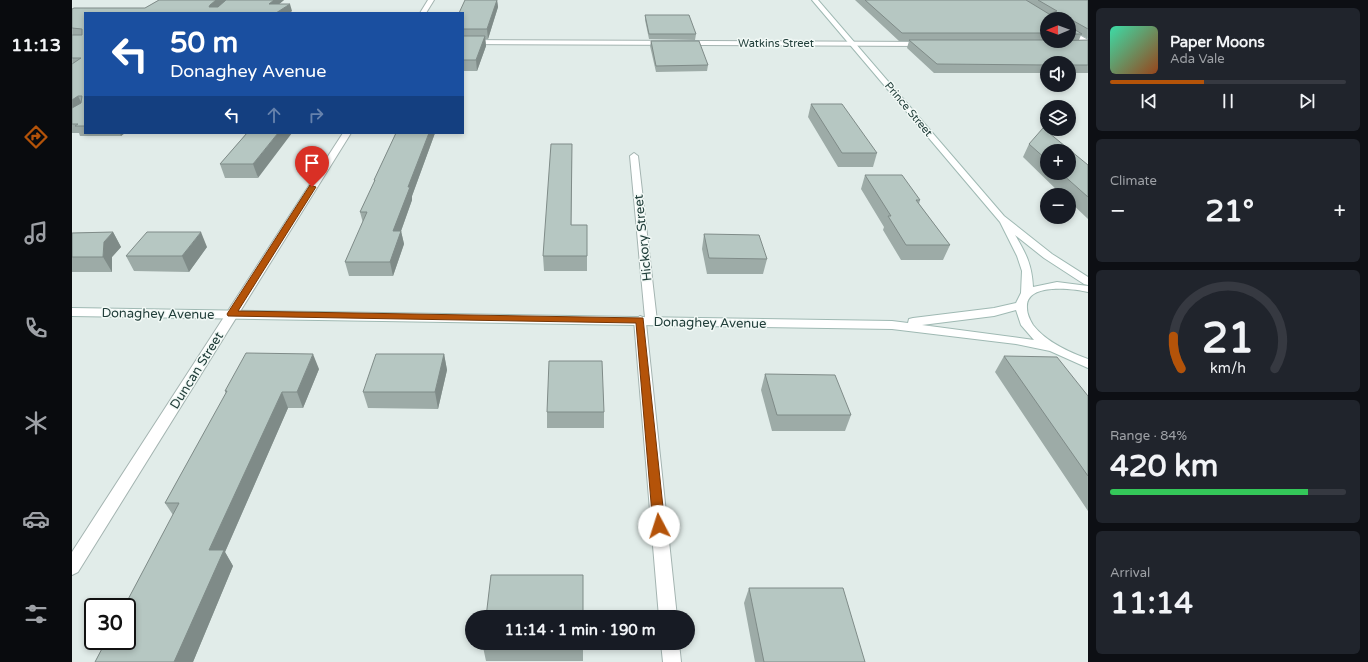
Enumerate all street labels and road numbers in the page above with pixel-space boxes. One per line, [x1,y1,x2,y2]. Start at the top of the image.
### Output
street label: Watkins Street [738,37,814,50]
street label: Prince Street [882,79,935,139]
street label: Hickory Street [630,194,656,282]
street label: Donaghey Avenue [101,305,215,323]
street label: Donaghey Avenue [653,314,767,332]
street label: Duncan Street [167,329,227,412]

